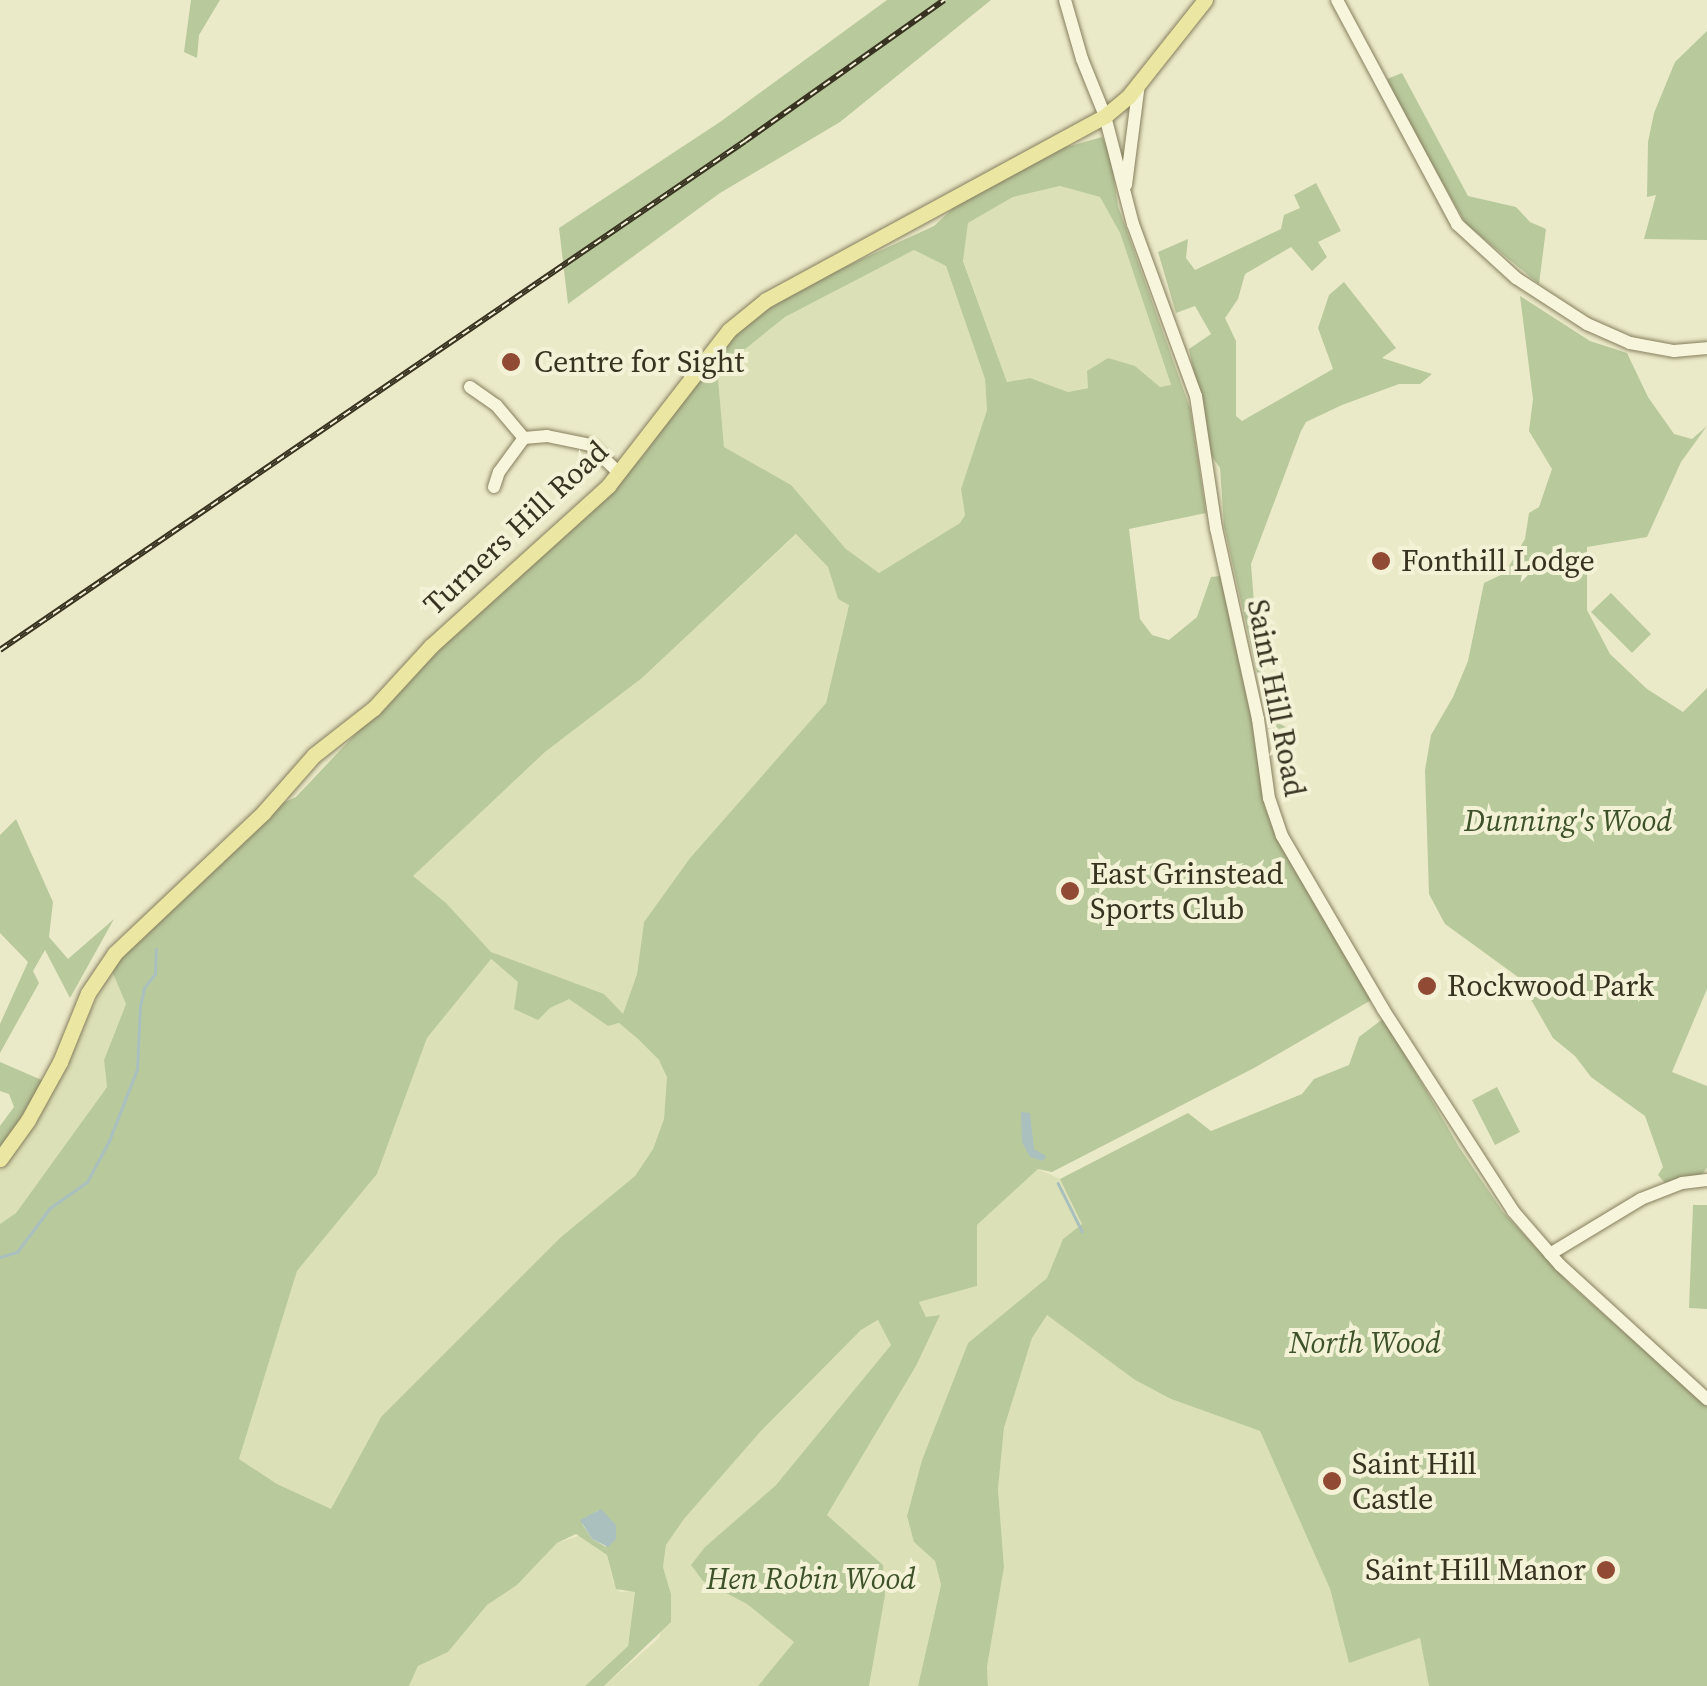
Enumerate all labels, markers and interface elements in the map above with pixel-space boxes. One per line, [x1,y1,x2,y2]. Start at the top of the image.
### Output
place label: Centre for Sight [534,344,744,380]
marker: Centre for Sight [498,349,524,375]
street label: Turners Hill Road [416,433,616,623]
place label: Fonthill Lodge [1401,543,1595,579]
marker: Fonthill Lodge [1370,550,1392,572]
street label: Saint Hill Road [1239,597,1313,799]
park label: Dunning's Wood [1464,803,1672,839]
place label: East Grinstead Sports Club [1090,856,1283,926]
marker: East Grinstead Sports Club [1059,880,1081,902]
place label: Rockwood Park [1447,968,1654,1004]
marker: Rockwood Park [1416,975,1438,997]
park label: North Wood [1289,1325,1441,1361]
place label: Saint Hill Castle [1352,1446,1477,1516]
marker: Saint Hill Castle [1321,1470,1343,1492]
place label: Saint Hill Manor [1365,1552,1586,1588]
marker: Saint Hill Manor [1595,1559,1617,1581]
park label: Hen Robin Wood [706,1561,916,1597]

